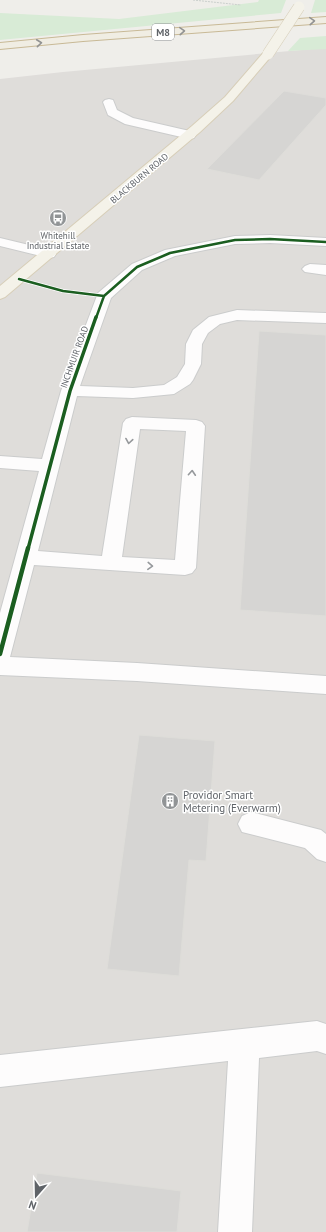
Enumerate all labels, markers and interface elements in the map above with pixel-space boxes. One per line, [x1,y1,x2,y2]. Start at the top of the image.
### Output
one-way arrow [309,16,315,25]
road number: M8 [152,24,174,40]
one-way arrow [179,26,185,35]
one-way arrow [36,38,42,47]
street label: BLACKBURN ROAD [108,150,170,206]
bus stop icon: Whitehill Industrial Estate [48,208,68,228]
place label: Whitehill Industrial Estate [27,230,90,251]
street label: INCHMUIR ROAD [58,324,90,390]
one-way arrow [125,438,134,444]
one-way arrow [188,470,197,476]
one-way arrow [147,562,153,570]
place label: Providor Smart Metering (Everwarm) [183,788,281,815]
building icon: Providor Smart Metering (Everwarm) [160,791,180,811]
north arrow [16,1176,56,1216]
text: N [27,1198,38,1213]

